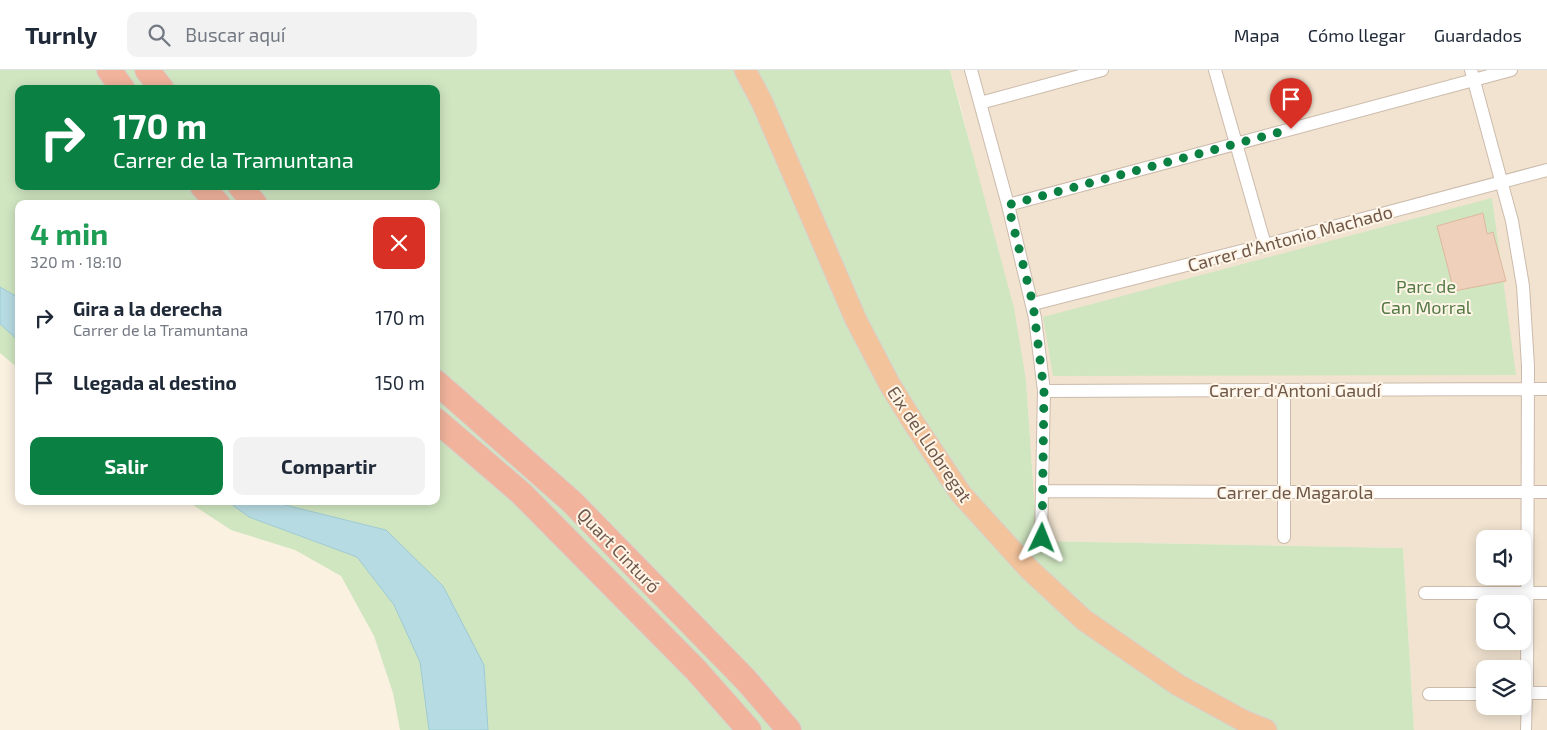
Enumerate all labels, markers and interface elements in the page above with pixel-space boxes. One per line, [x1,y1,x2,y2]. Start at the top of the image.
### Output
search box [127,12,477,57]
text: Turnly [25,20,97,49]
icon: search [145,21,173,49]
text: Buscar aquí [185,23,286,46]
text: Mapa [1234,24,1280,46]
text: Cómo llegar [1308,24,1406,46]
text: Guardados [1434,24,1522,46]
pin [1270,78,1312,129]
icon: arrive [1277,85,1305,113]
text: 170 m [113,104,207,146]
icon: right [30,105,95,170]
text: Carrer de la Tramuntana [113,146,354,172]
street label: Carrer d'Antonio Machado [1185,200,1395,276]
text: 4 min [30,215,108,251]
button: close [373,217,425,269]
text: 320 m · 18:10 [30,252,122,271]
park label: Parc de Can Morral [1381,275,1472,318]
text: Gira a la derecha [73,297,222,320]
icon: right [30,304,58,332]
text: 170 m [375,306,425,329]
text: Carrer de la Tramuntana [73,320,248,339]
icon: arrive [30,369,58,397]
text: Llegada al destino [73,371,237,394]
text: 150 m [375,371,425,394]
street label: Carrer d'Antoni Gaudí [1209,379,1382,401]
street label: Eix del Llobregat [883,382,977,506]
button: Salir [30,437,223,495]
button: Compartir [233,437,425,495]
street label: Carrer de Magarola [1217,481,1373,503]
street label: Quart Cinturó [573,503,665,597]
position arrow [1015,511,1067,563]
map controls [1476,530,1531,715]
button: sound [1476,530,1531,585]
button: search [1476,595,1531,650]
button: layers [1476,660,1531,715]

